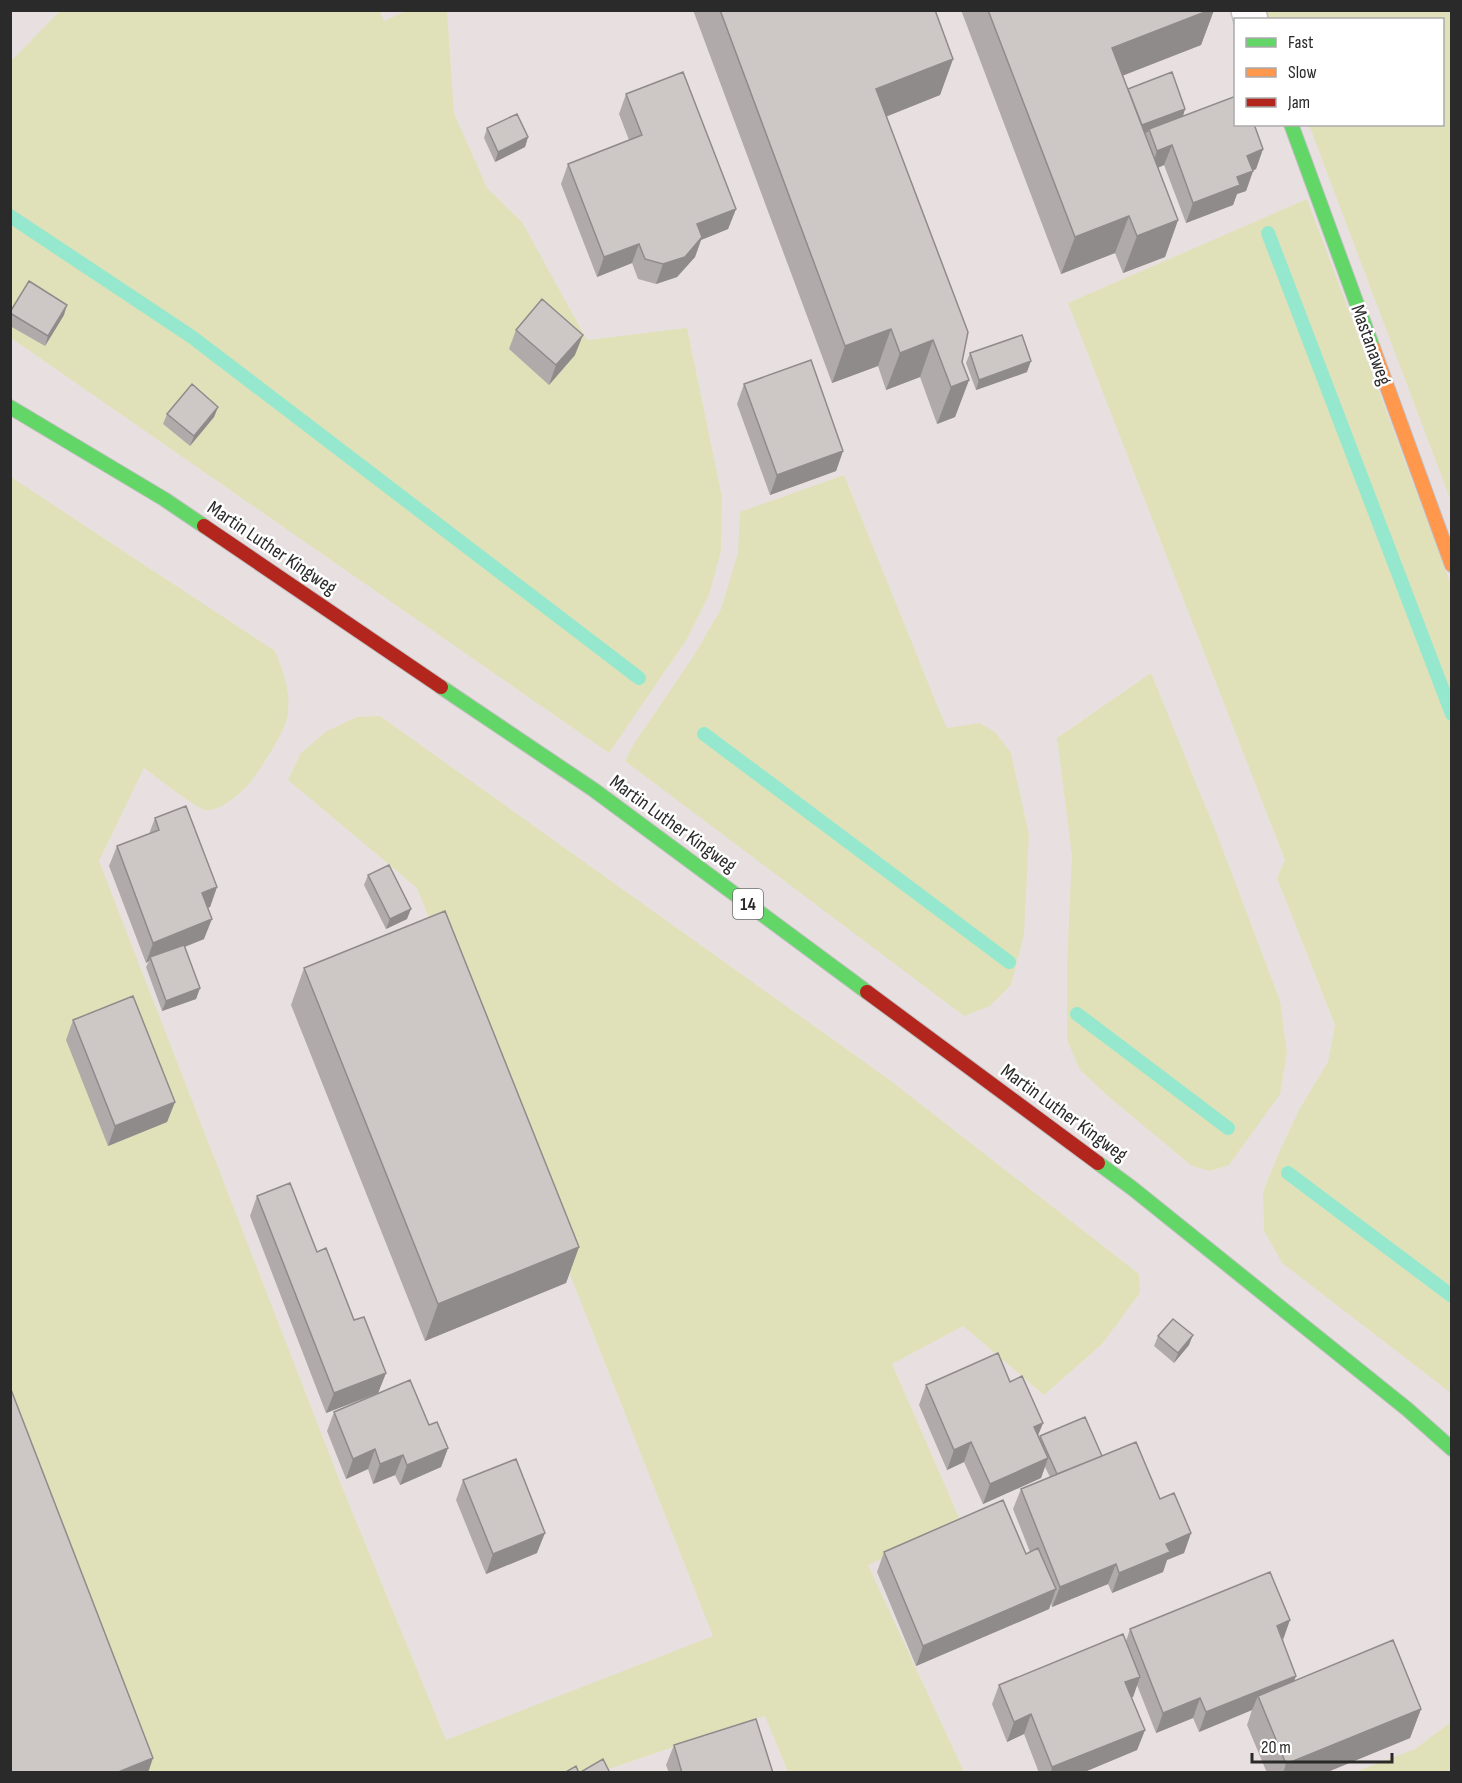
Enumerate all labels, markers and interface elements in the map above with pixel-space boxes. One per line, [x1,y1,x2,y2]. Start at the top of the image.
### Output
legend [1234,18,1444,126]
text: Fast [1288,32,1314,53]
text: Slow [1288,62,1317,83]
text: Jam [1287,92,1310,113]
street label: Mastanaweg [1345,302,1397,388]
street label: Martin Luther Kingweg [203,496,341,600]
street label: Martin Luther Kingweg [605,770,741,878]
road number: 14 [733,889,763,919]
street label: Martin Luther Kingweg [996,1059,1132,1167]
scale bar [1252,1726,1392,1764]
text: 20 m [1261,1737,1291,1758]

